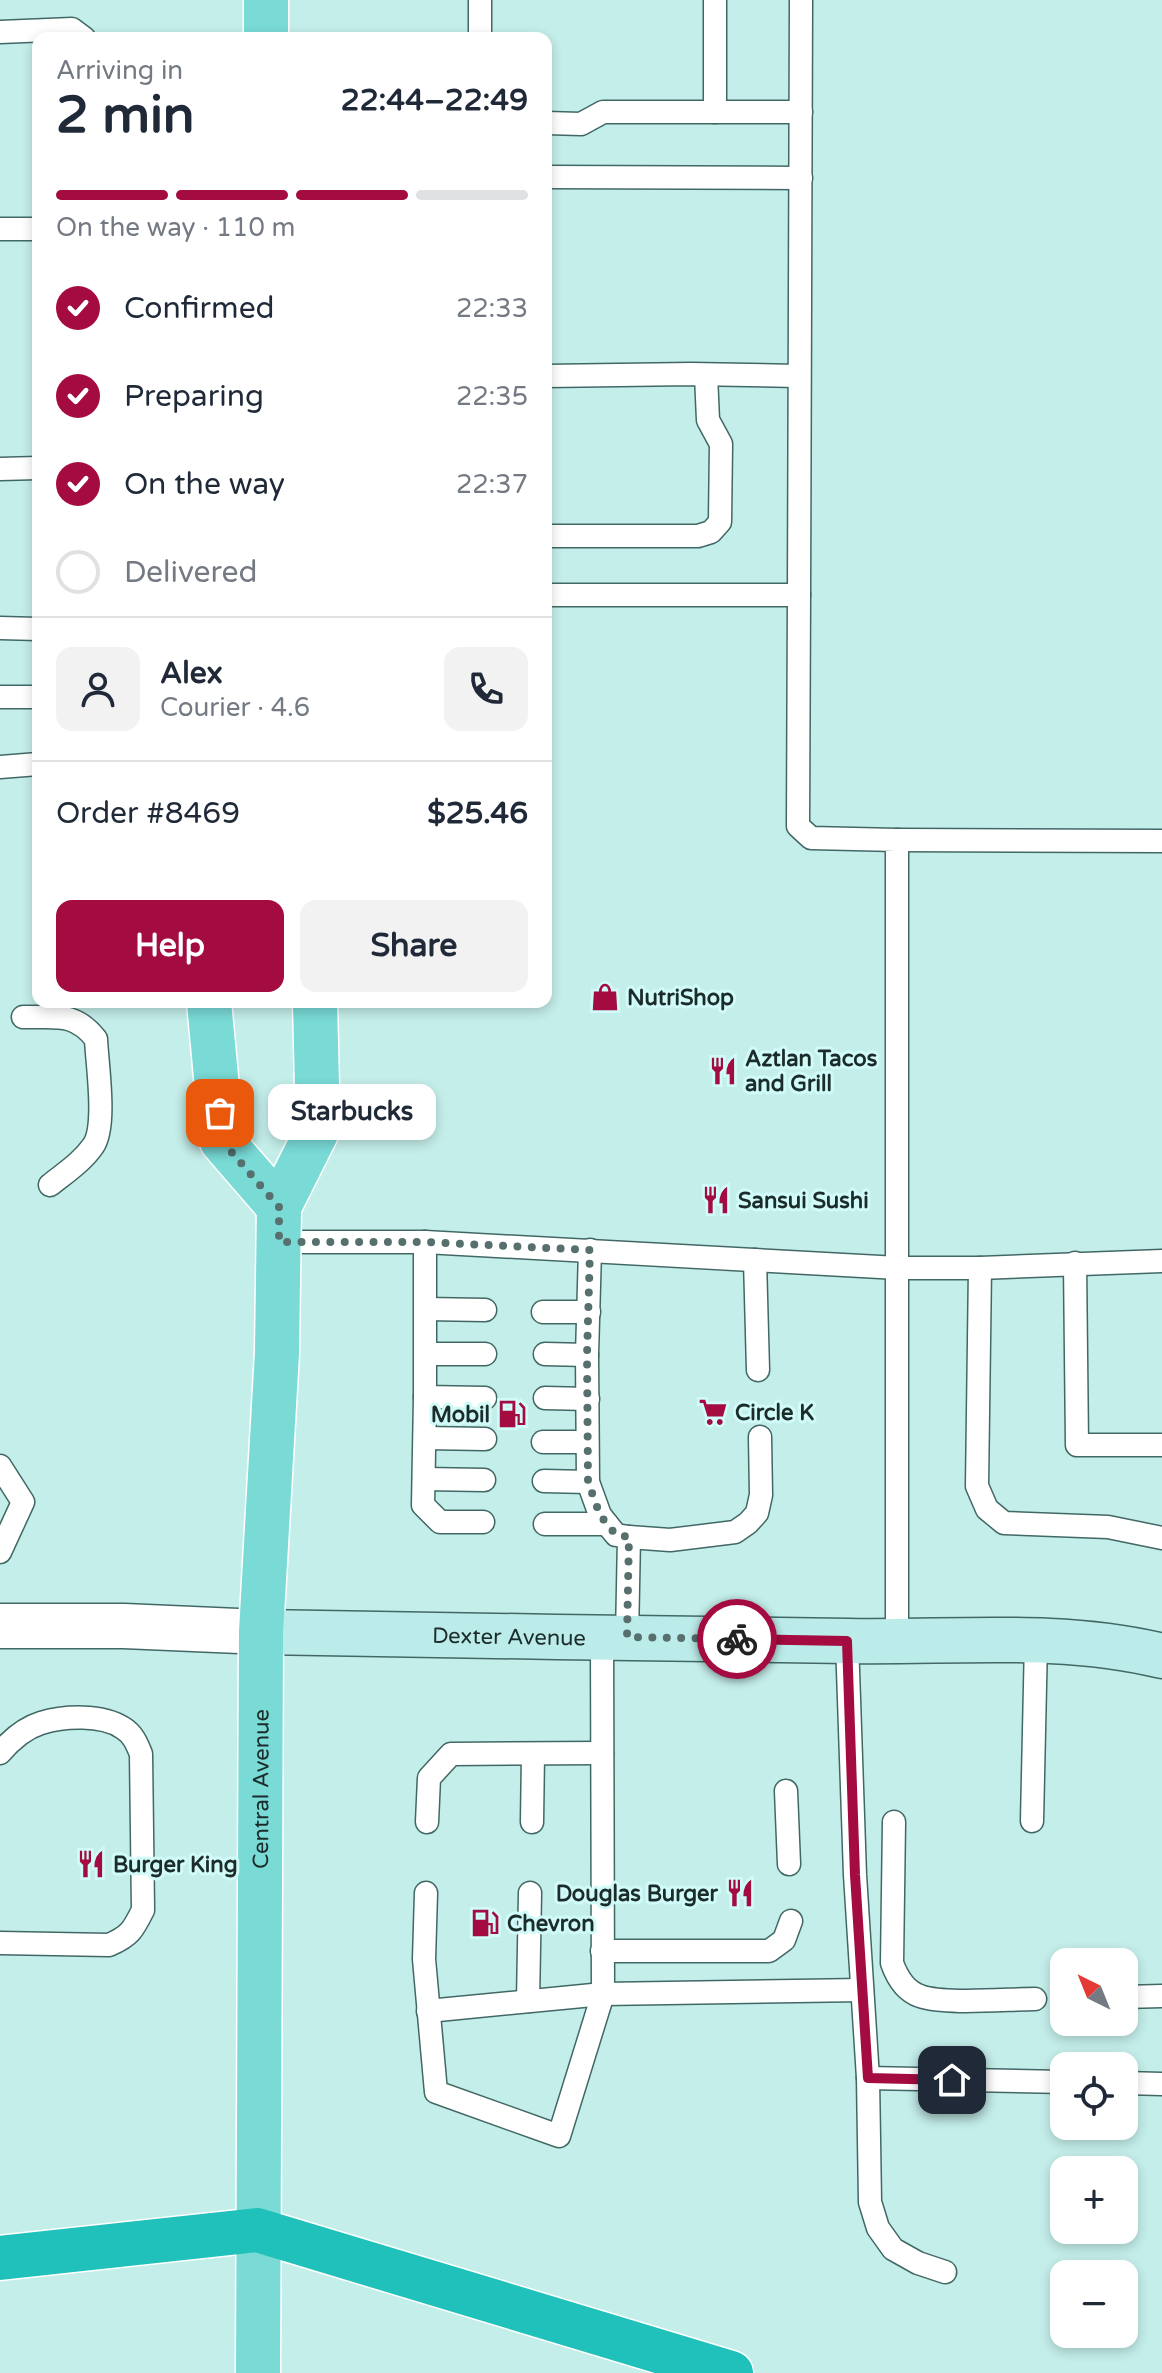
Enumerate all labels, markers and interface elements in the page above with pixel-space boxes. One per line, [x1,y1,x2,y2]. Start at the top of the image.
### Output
text: Arriving in [56,55,183,86]
text: 22:44–22:49 [341,82,528,119]
text: 2 min [56,84,195,147]
text: On the way · 110 m [56,212,295,243]
icon: check [56,286,100,330]
text: Confirmed [124,290,275,327]
text: 22:33 [456,293,528,324]
icon: check [56,374,100,418]
text: Preparing [124,378,264,415]
text: 22:35 [456,381,528,412]
icon: check [56,462,100,506]
text: On the way [124,466,285,503]
text: 22:37 [456,469,528,500]
text: Delivered [124,554,258,591]
button: person [56,647,140,731]
button: phone [444,647,528,731]
text: Alex [160,655,223,692]
text: Courier · 4.6 [160,692,310,723]
text: Order #8469 [56,795,240,832]
text: $25.46 [427,795,528,832]
button: Help [56,900,284,992]
button: Share [300,900,528,992]
shop icon: NutriShop [590,982,620,1012]
place label: NutriShop [627,985,734,1011]
place label: Aztlan Tacos and Grill [745,1046,878,1097]
restaurant icon: Aztlan Tacos and Grill [708,1056,738,1086]
pin [186,1079,254,1147]
callout: Starbucks [268,1085,436,1141]
icon: bag [198,1091,242,1135]
text: Starbucks [291,1096,413,1127]
restaurant icon: Sansui Sushi [701,1185,731,1215]
place label: Sansui Sushi [738,1188,869,1214]
supermarket icon: Circle K [698,1397,728,1427]
fuel station icon: Mobil [497,1399,527,1429]
place label: Circle K [735,1400,814,1426]
place label: Mobil [431,1402,490,1428]
courier [697,1599,777,1679]
icon: bike [715,1617,759,1661]
street label: Dexter Avenue [432,1623,586,1651]
street label: Central Avenue [248,1709,275,1869]
restaurant icon: Burger King [76,1849,106,1879]
place label: Burger King [113,1852,238,1878]
restaurant icon: Douglas Burger [725,1878,755,1908]
place label: Douglas Burger [556,1881,719,1907]
fuel station icon: Chevron [470,1908,500,1938]
place label: Chevron [507,1911,595,1937]
north arrow [1050,1948,1138,2036]
map controls [1050,1948,1138,2348]
pin [918,2046,986,2114]
button: locate [1050,2052,1138,2140]
icon: home [930,2058,974,2102]
button: + [1050,2156,1138,2244]
button: − [1050,2260,1138,2348]

